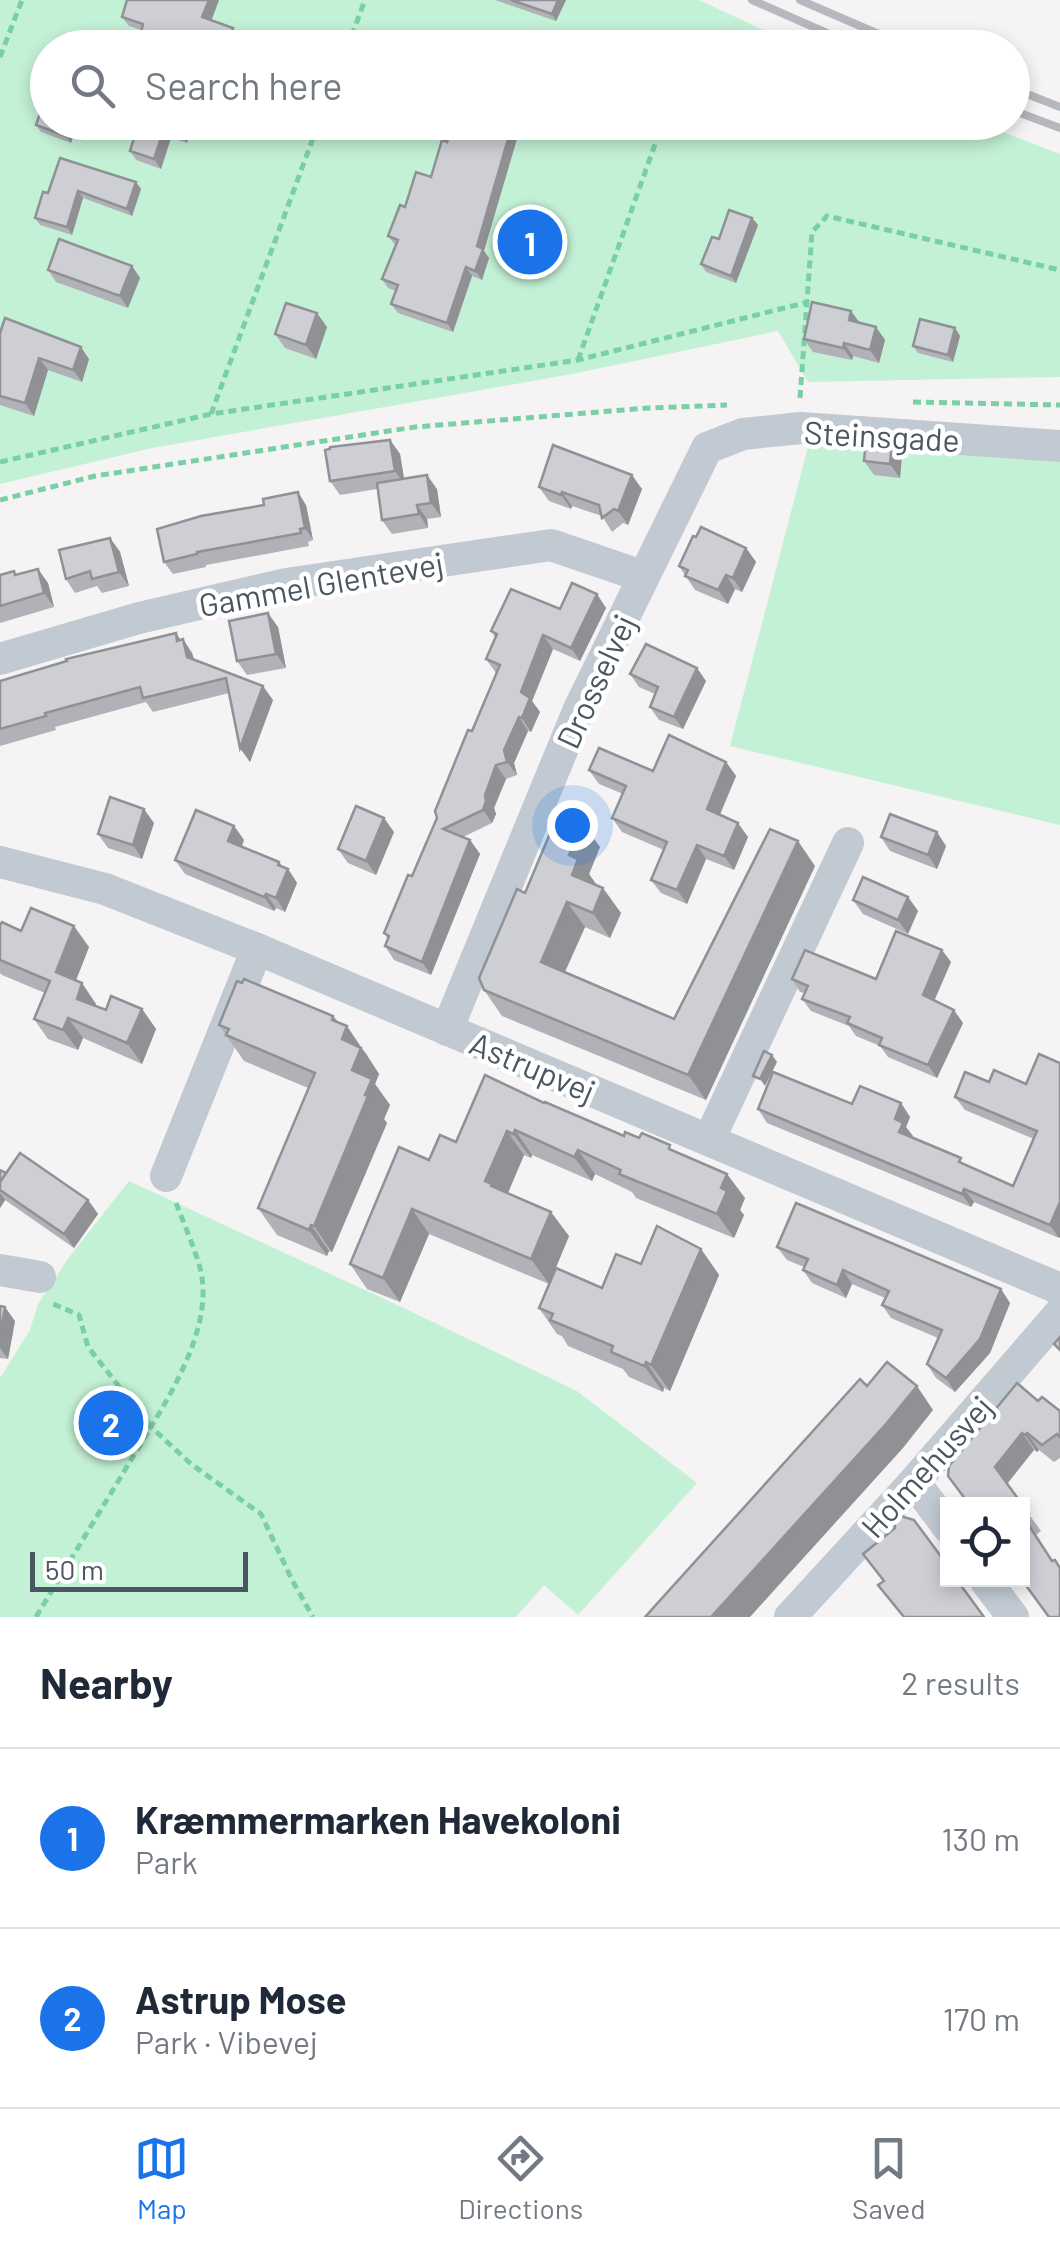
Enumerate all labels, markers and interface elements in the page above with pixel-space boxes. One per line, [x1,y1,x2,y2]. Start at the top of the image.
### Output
search box [30,30,1030,140]
icon: search [65,58,120,113]
text: Search here [145,62,343,108]
pin: 1 [498,204,562,280]
street label: Steinsgade [803,412,961,458]
street label: Gammel Glentevej [196,543,446,623]
street label: Drosselvej [548,608,642,754]
your location [547,800,598,851]
street label: Astrupvej [465,1023,601,1109]
pin: 2 [78,1386,144,1460]
street label: Holmehusvej [853,1387,999,1545]
map controls [940,1497,1030,1587]
button: locate [940,1497,1030,1587]
scale bar [30,1547,248,1592]
text: 50 m [45,1552,104,1586]
text: Nearby [40,1657,173,1707]
text: 2 results [901,1663,1020,1701]
text: Kræmmermarken Havekoloni [135,1796,621,1842]
text: 1 [67,1819,78,1857]
text: 130 m [941,1819,1020,1857]
text: Park [135,1842,198,1880]
text: Astrup Mose [135,1976,347,2022]
text: 2 [64,1999,81,2037]
text: 170 m [943,1999,1020,2037]
text: Park · Vibevej [135,2022,318,2060]
tab: Map [134,2131,189,2225]
tab: Directions [458,2131,583,2225]
tab: Saved [852,2131,926,2225]

